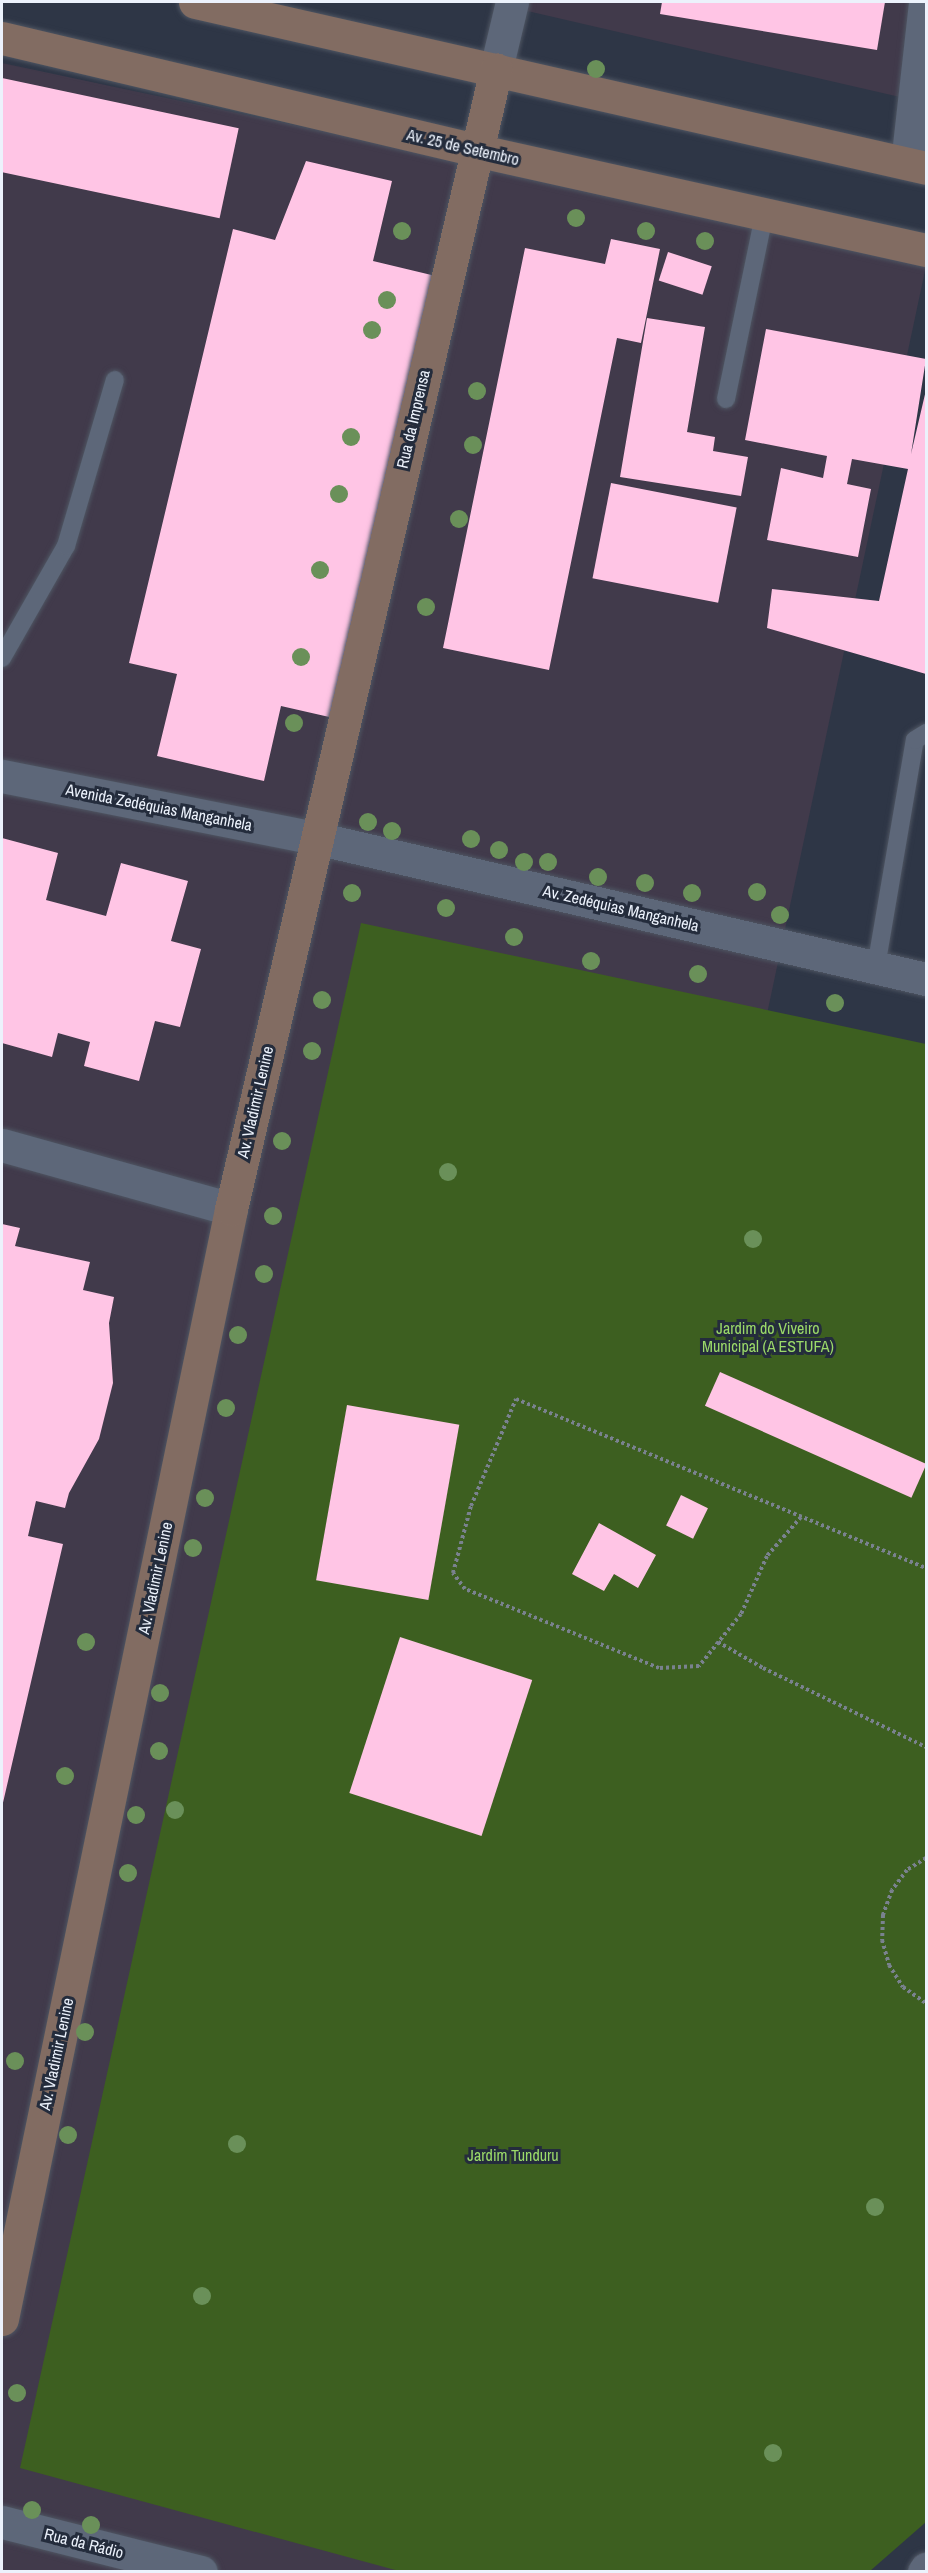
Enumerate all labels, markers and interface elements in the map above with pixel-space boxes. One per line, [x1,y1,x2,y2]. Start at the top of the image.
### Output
street label: Av. 25 de Setembro [405,125,521,169]
street label: Rua da Imprensa [392,368,434,470]
street label: Avenida Zedéquias Manganhela [64,780,254,834]
street label: Av. Zedéquias Manganhela [541,881,701,935]
street label: Av. Vladimir Lenine [233,1044,277,1160]
park label: Jardim do Viveiro Municipal (A ESTUFA) [702,1318,834,1356]
street label: Av. Vladimir Lenine [134,1520,176,1636]
street label: Av. Vladimir Lenine [35,1996,77,2112]
park label: Jardim Tunduru [467,2145,559,2165]
street label: Rua da Rádio [42,2524,126,2562]

